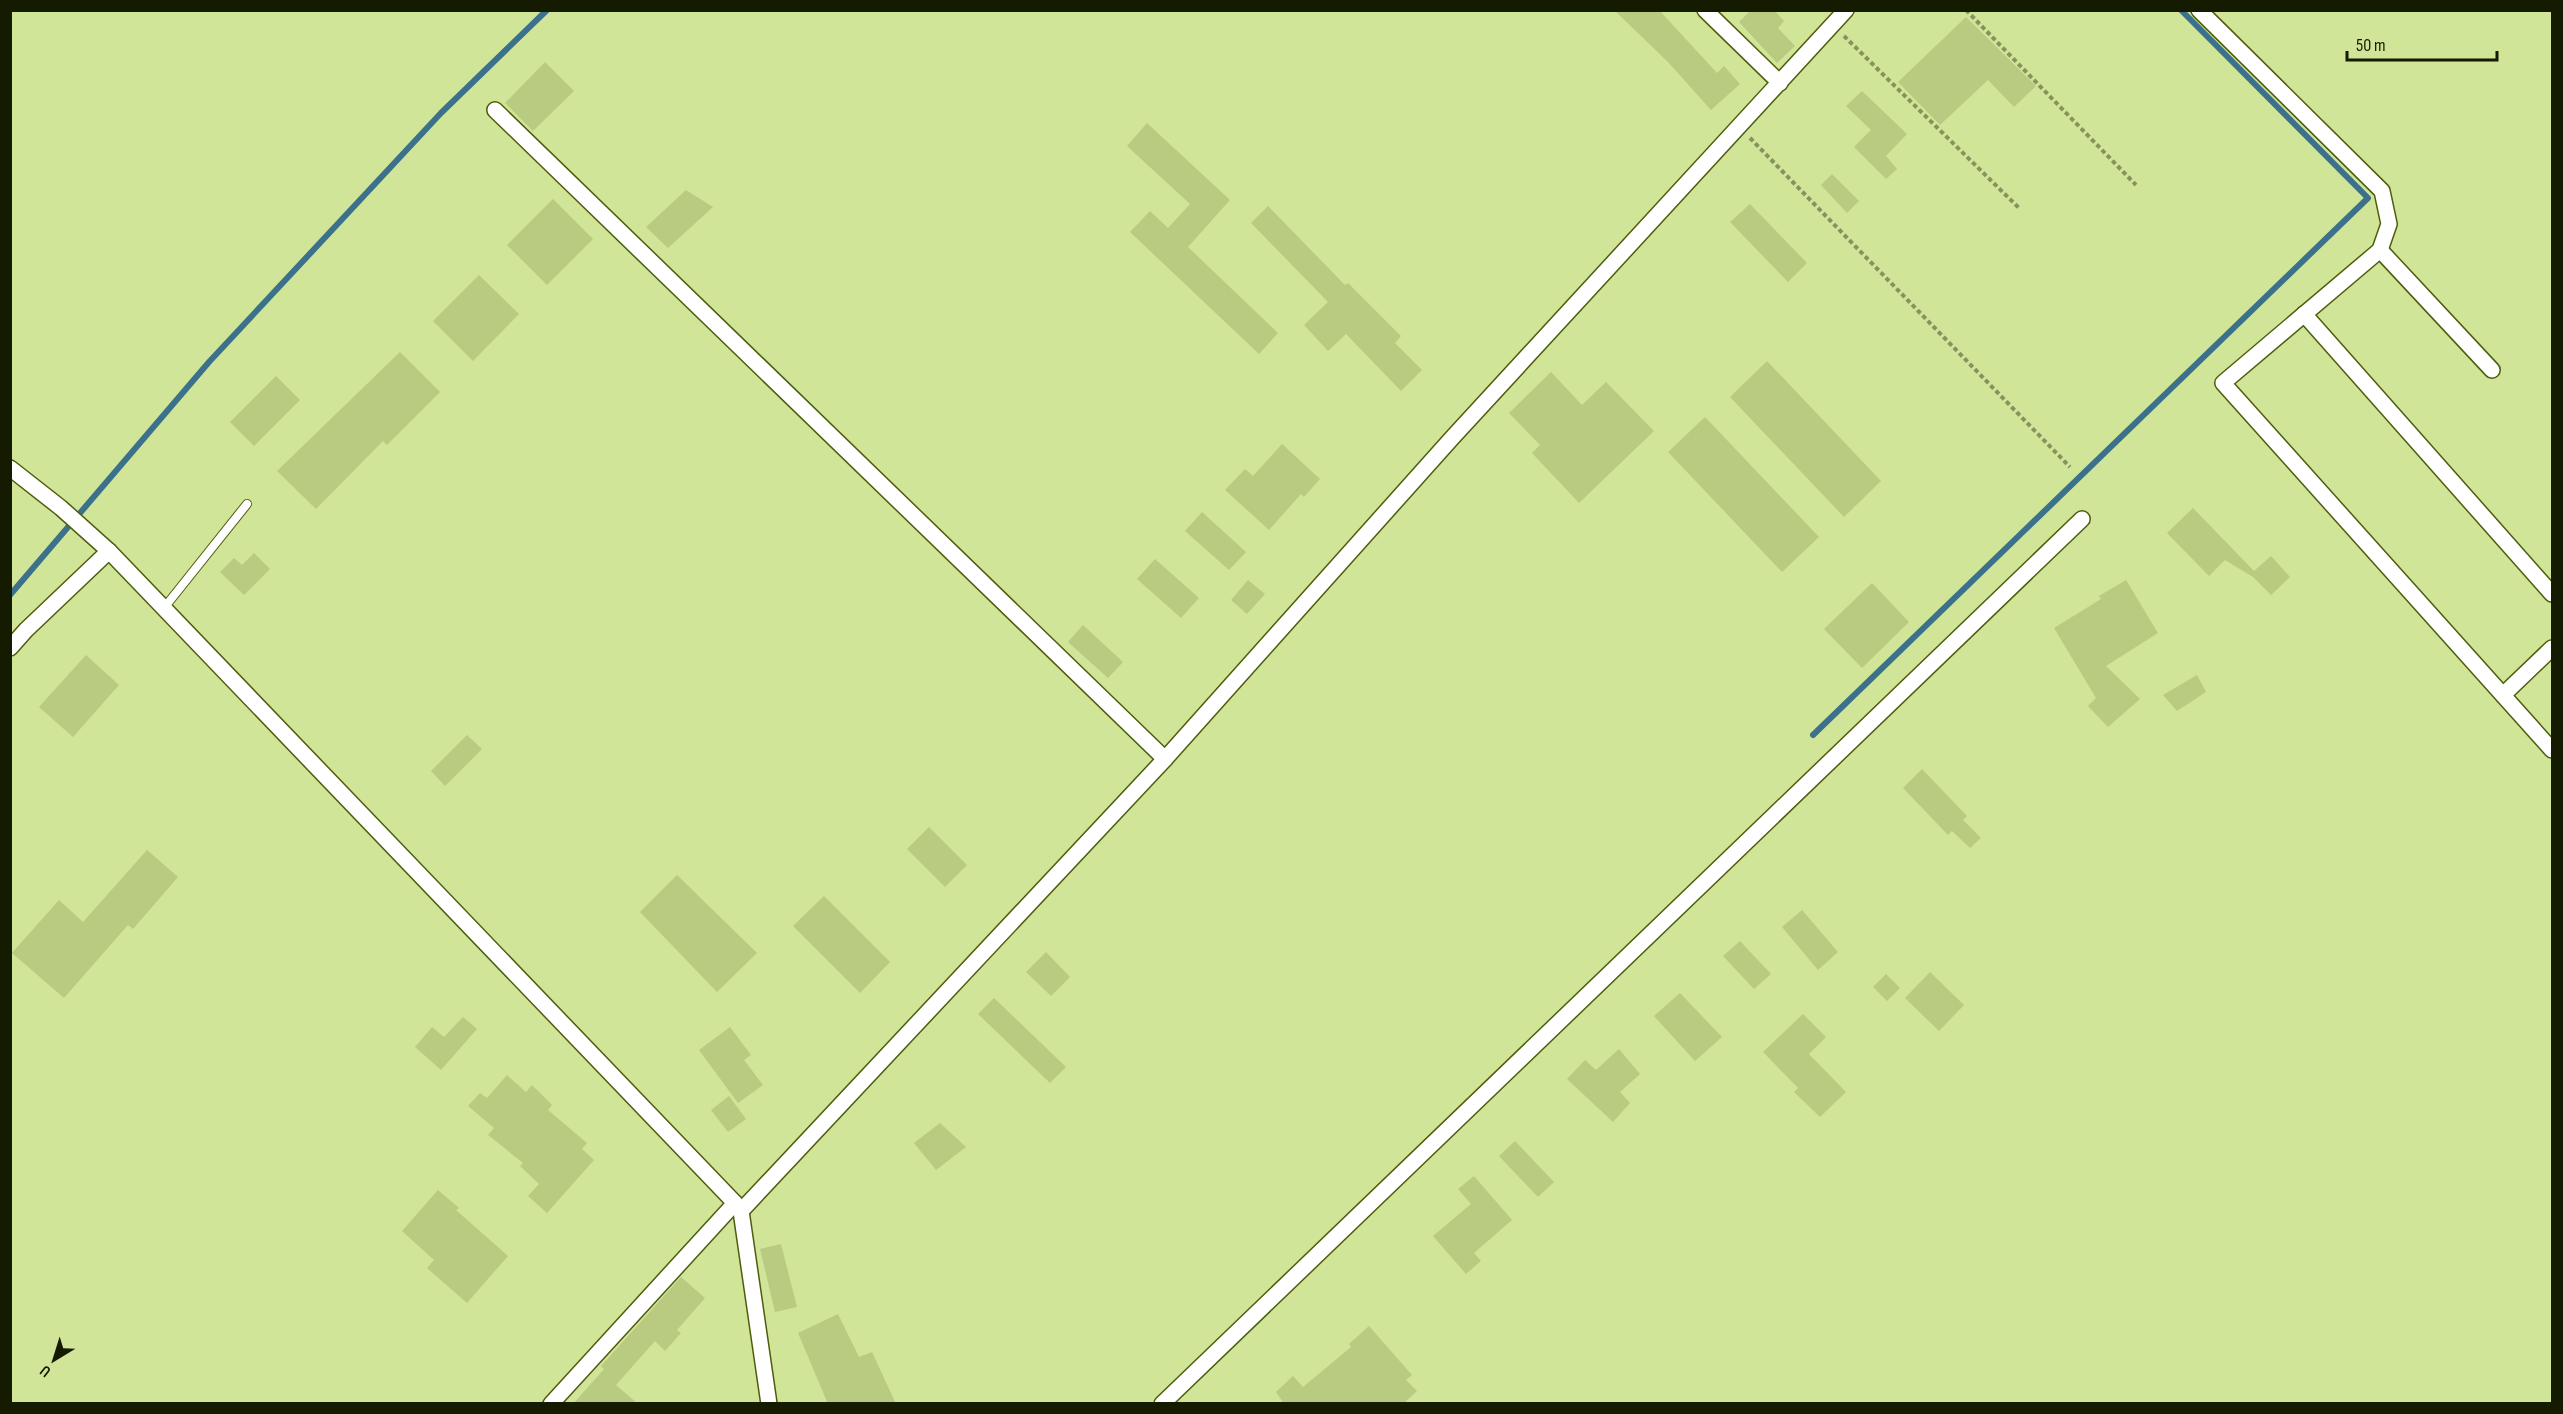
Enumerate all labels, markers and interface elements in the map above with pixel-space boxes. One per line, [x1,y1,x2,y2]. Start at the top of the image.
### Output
scale bar [2347,24,2497,62]
text: 50 m [2356,35,2386,56]
north arrow [24,1330,84,1390]
text: U [37,1361,55,1381]

